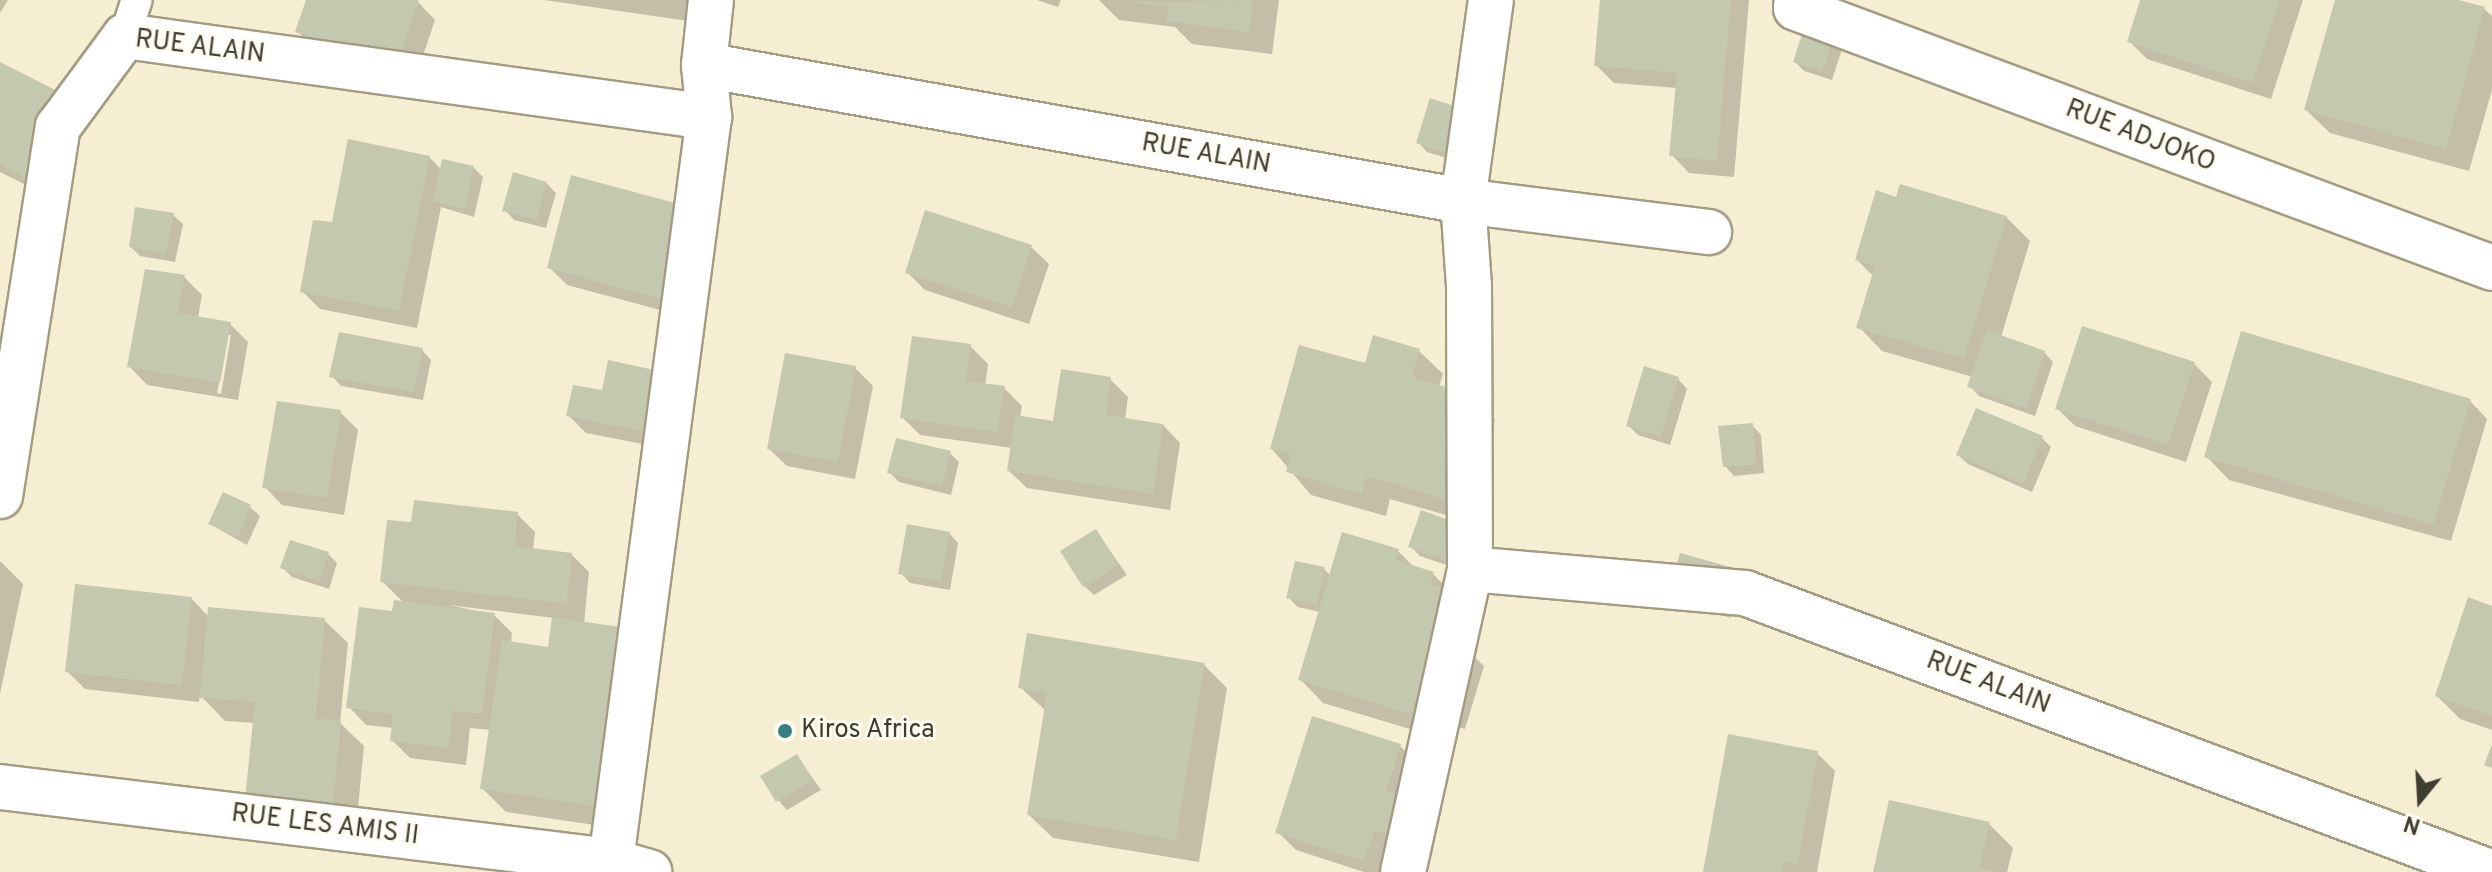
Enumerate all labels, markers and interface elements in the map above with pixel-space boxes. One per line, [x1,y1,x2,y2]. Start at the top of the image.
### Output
street label: RUE ALAIN [133,24,267,72]
street label: RUE ADJOKO [2060,94,2220,180]
street label: RUE ALAIN [1139,128,1273,182]
street label: RUE ALAIN [1921,646,2055,722]
place label: Kiros Africa [801,715,936,747]
marker: Kiros Africa [776,722,794,740]
north arrow [2380,760,2460,840]
street label: RUE LES AMIS II [229,799,421,853]
text: N [2401,808,2424,839]

